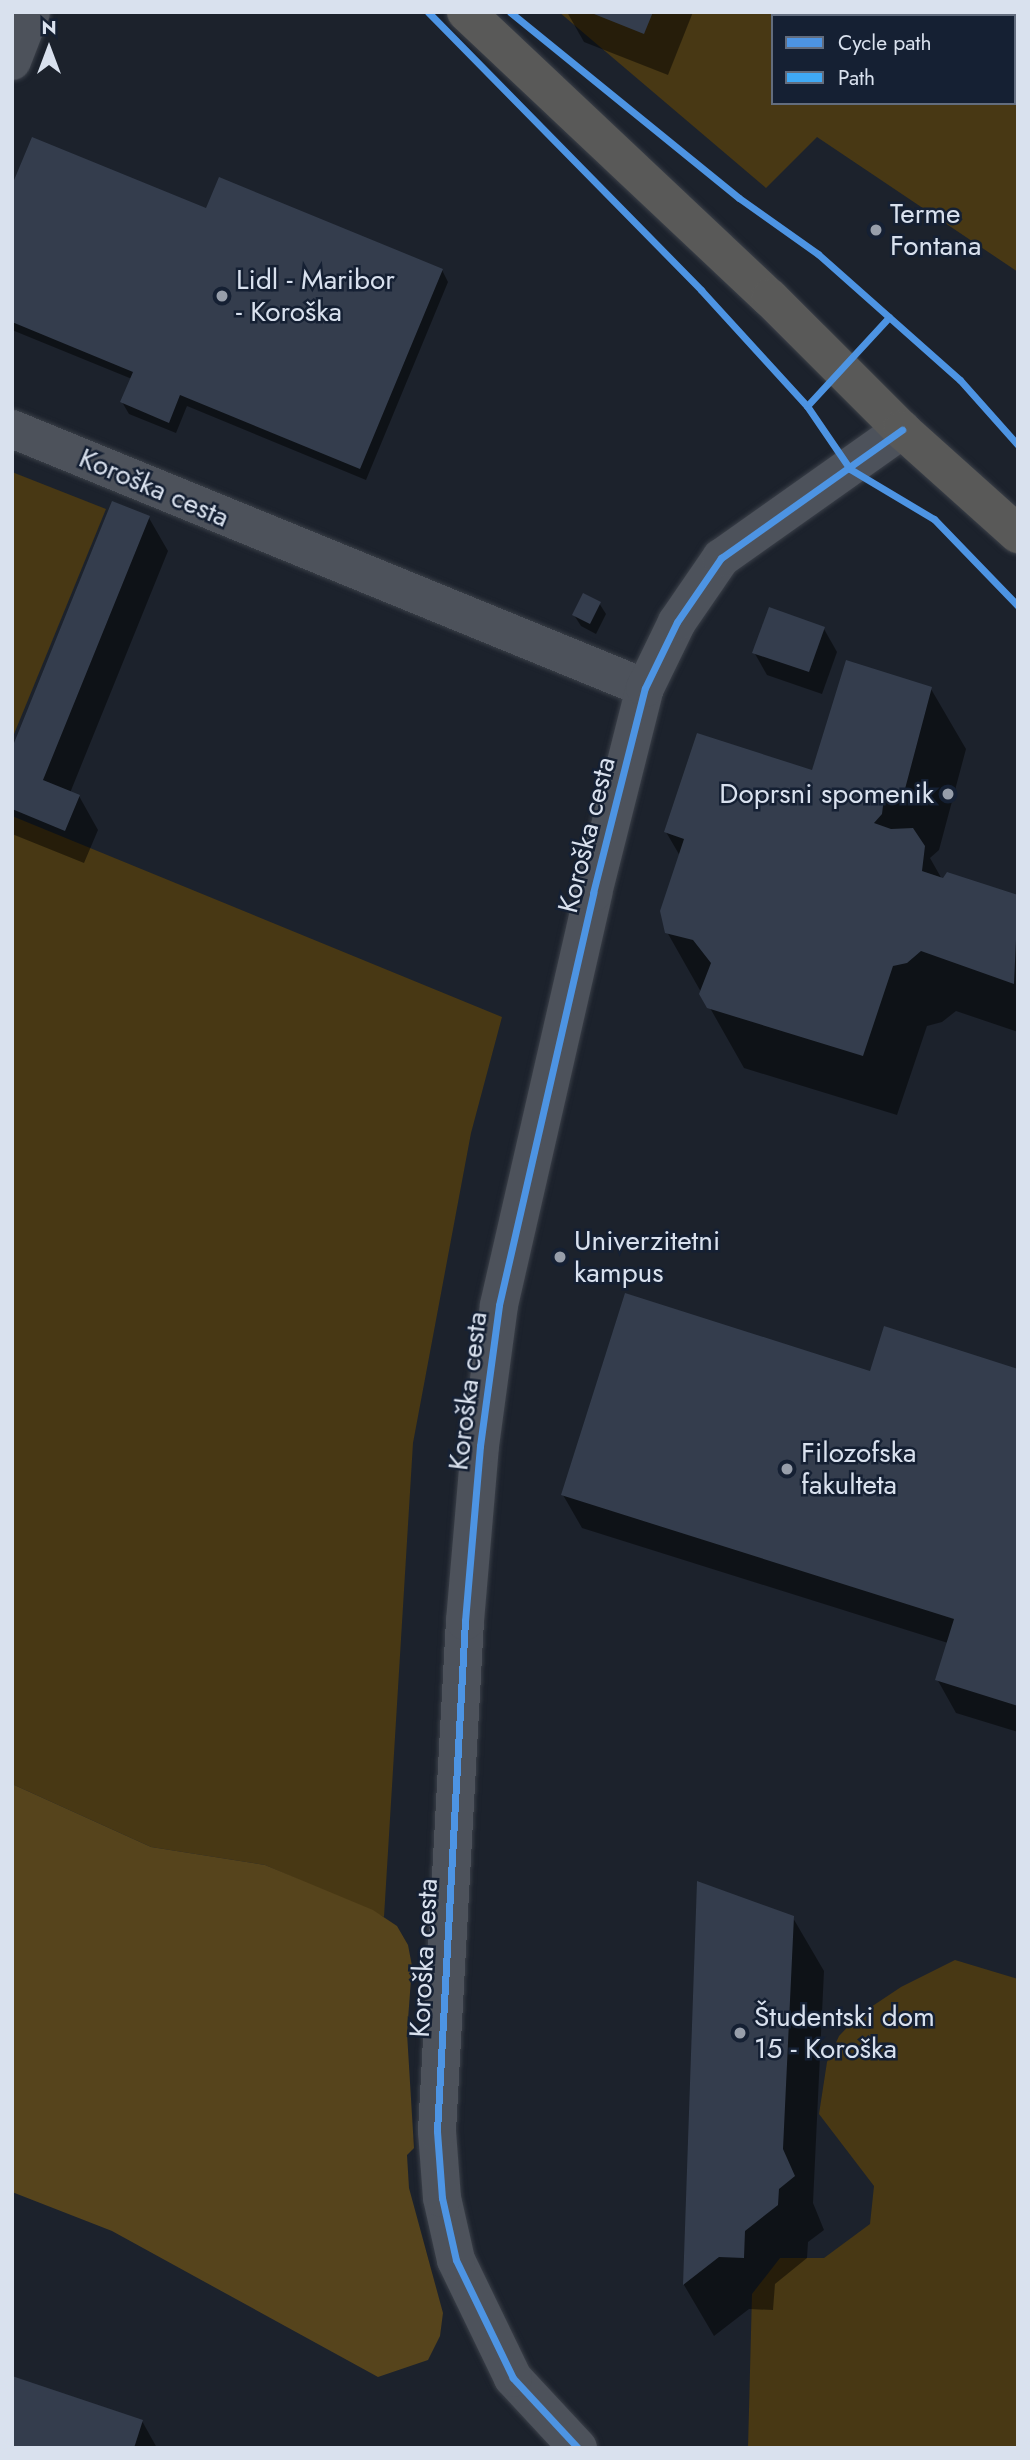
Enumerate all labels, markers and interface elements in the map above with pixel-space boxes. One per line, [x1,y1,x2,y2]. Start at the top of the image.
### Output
north arrow [14,14,84,84]
text: N [41,14,57,41]
legend [771,14,1016,105]
text: Cycle path [838,28,931,58]
text: Path [838,63,875,93]
place label: Terme Fontana [890,197,982,263]
marker: Terme Fontana [868,222,884,238]
place label: Lidl - Maribor - Koroška [236,263,395,329]
marker: Lidl - Maribor - Koroška [214,288,230,304]
street label: Koroška cesta [74,441,234,535]
street label: Koroška cesta [551,754,623,916]
place label: Doprsni spomenik [719,777,934,811]
marker: Doprsni spomenik [940,786,956,802]
place label: Univerzitetni kampus [574,1224,720,1290]
marker: Univerzitetni kampus [552,1249,568,1265]
street label: Koroška cesta [442,1310,494,1472]
place label: Filozofska fakulteta [801,1436,916,1502]
marker: Filozofska fakulteta [779,1461,795,1477]
street label: Koroška cesta [403,1877,445,2039]
place label: Študentski dom 15 - Koroška [754,2000,935,2066]
marker: Študentski dom 15 - Koroška [732,2025,748,2041]

